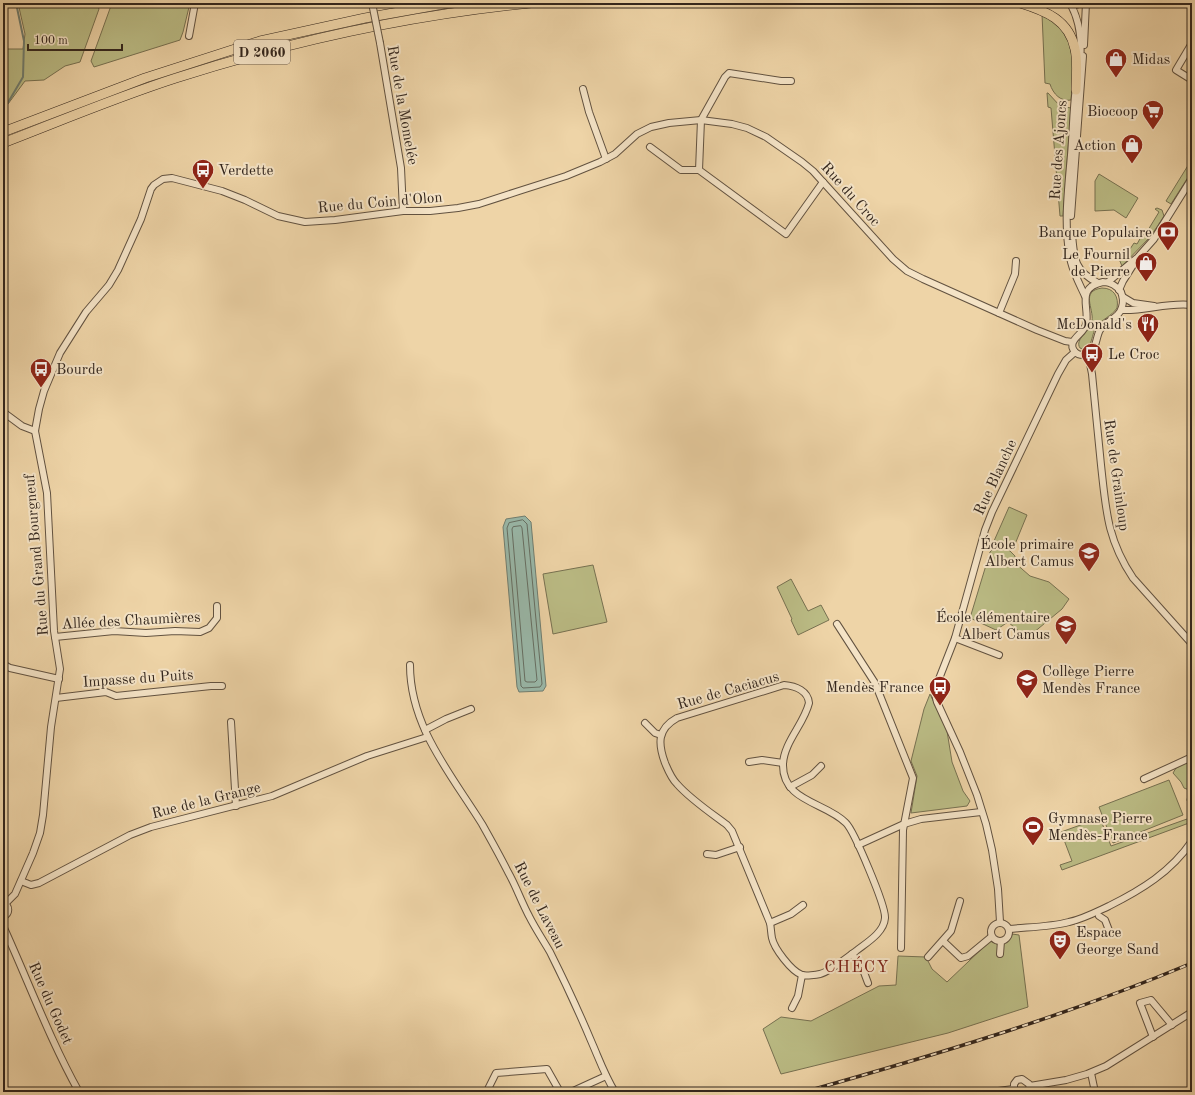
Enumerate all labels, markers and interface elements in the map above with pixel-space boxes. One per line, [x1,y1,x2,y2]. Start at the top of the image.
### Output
scale bar [28,26,122,52]
text: 100 m [34,35,68,47]
road number: D 2060 [234,40,290,64]
street label: Rue de la Momelée [384,44,419,166]
shop icon: Midas [1103,46,1129,79]
place label: Midas [1132,53,1170,68]
supermarket icon: Biocoop [1140,98,1166,131]
street label: Rue des Ajoncs [1049,100,1070,201]
place label: Biocoop [1087,105,1138,120]
shop icon: Action [1119,132,1145,165]
place label: Action [1073,139,1116,154]
bus stop icon: Verdette [190,157,216,190]
street label: Rue du Croc [818,160,883,230]
place label: Verdette [218,164,273,179]
street label: Rue du Coin d'Olon [317,191,443,216]
bank icon: Banque Populaire [1155,219,1181,252]
place label: Banque Populaire [1038,226,1152,241]
place label: Le Fournil de Pierre [1062,248,1130,280]
shop icon: Le Fournil de Pierre [1133,250,1159,283]
restaurant icon: McDonald's [1135,311,1161,344]
place label: McDonald's [1056,318,1132,333]
bus stop icon: Le Croc [1079,341,1105,374]
place label: Le Croc [1108,348,1160,363]
bus stop icon: Bourde [28,356,54,389]
place label: Bourde [56,363,103,378]
street label: Rue de Grainloup [1100,418,1131,532]
street label: Rue Blanche [972,438,1020,518]
street label: Rue du Grand Bourgneuf [23,472,52,636]
place label: École primaire Albert Camus [980,535,1074,570]
school or university icon: École primaire Albert Camus [1076,540,1102,573]
place label: École élémentaire Albert Camus [936,608,1050,643]
street label: Allée des Chaumières [61,610,201,633]
school or university icon: École élémentaire Albert Camus [1053,613,1079,646]
place label: Collège Pierre Mendès France [1042,665,1140,697]
school or university icon: Collège Pierre Mendès France [1014,667,1040,700]
street label: Impasse du Puits [82,668,194,691]
street label: Rue de Caciacus [676,670,781,713]
bus stop icon: Mendès France [927,674,953,707]
place label: Mendès France [826,681,924,696]
street label: Rue de la Grange [150,781,263,822]
place label: Gymnase Pierre Mendès-France [1048,812,1152,844]
sports icon: Gymnase Pierre Mendès-France [1020,814,1046,847]
street label: Rue de Laveau [510,860,567,952]
place label: Espace George Sand [1076,926,1159,958]
theatre icon: Espace George Sand [1047,928,1073,961]
district label: CHÉCY [824,956,890,976]
street label: Rue du Godet [25,960,74,1047]

